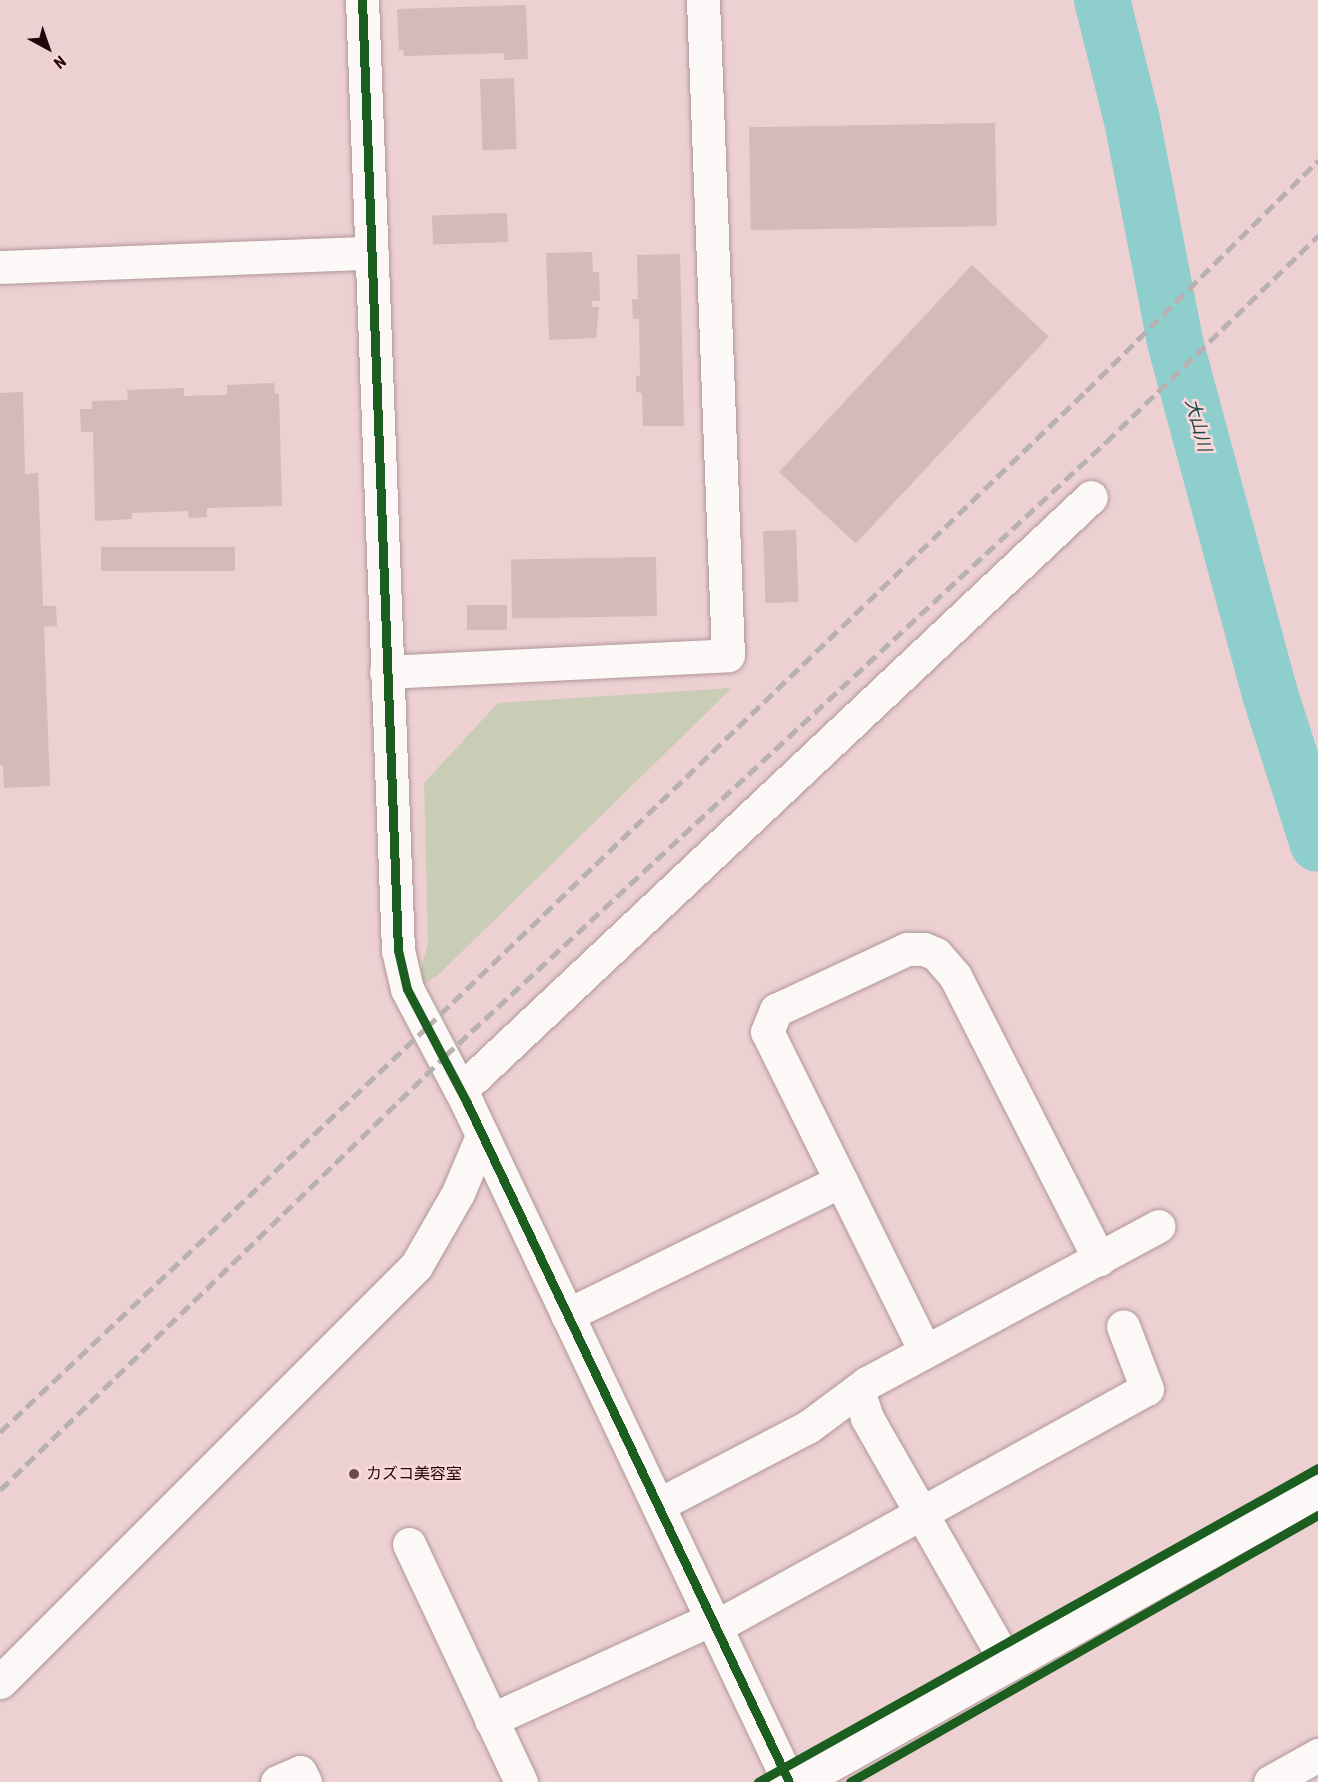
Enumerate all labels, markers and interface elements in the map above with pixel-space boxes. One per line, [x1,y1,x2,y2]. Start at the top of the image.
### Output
north arrow [18,18,78,78]
text: N [50,52,70,73]
water label: 大山川 [1181,396,1215,454]
place label: カズコ美容室 [366,1464,462,1484]
marker: カズコ美容室 [347,1467,361,1481]

